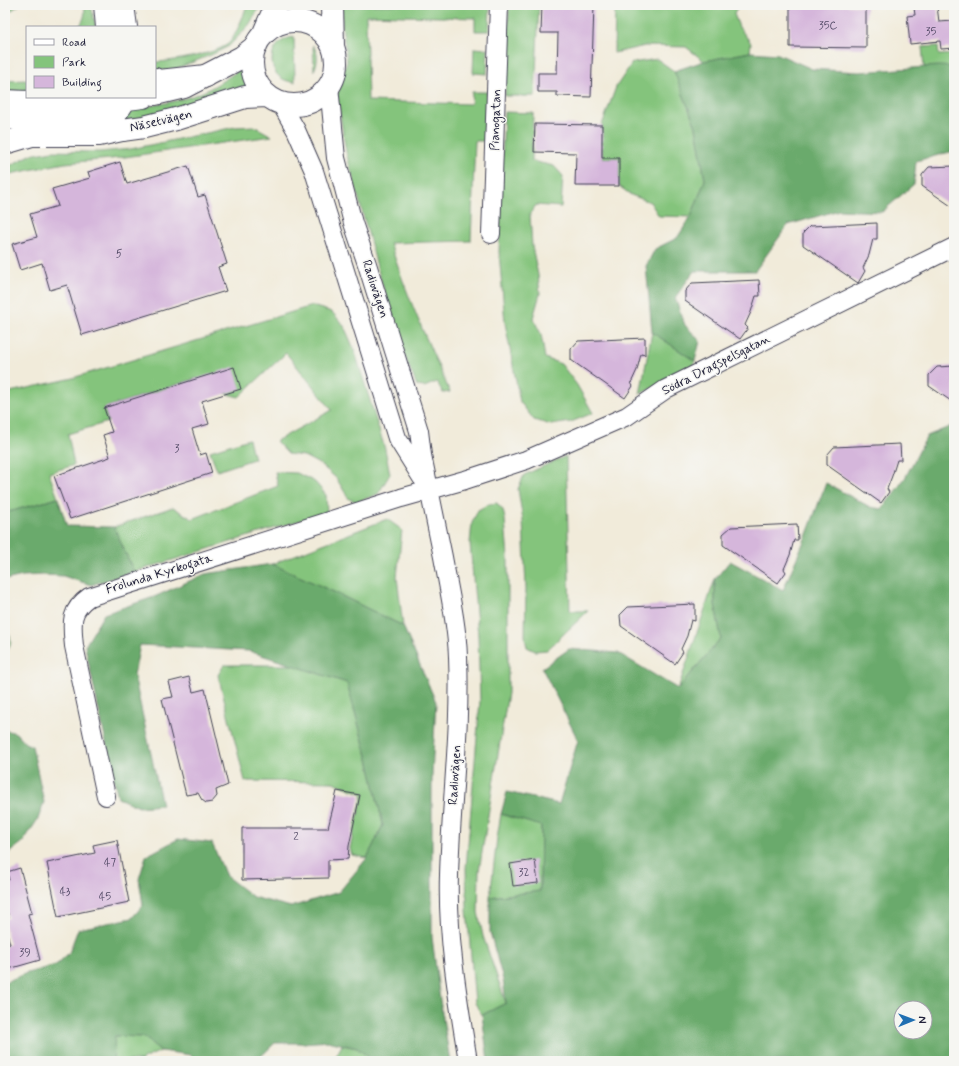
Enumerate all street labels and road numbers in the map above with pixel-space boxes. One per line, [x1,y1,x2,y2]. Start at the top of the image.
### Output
street label: Pianogatan [486,89,507,151]
street label: Näsetvägen [128,106,194,136]
street label: Radiovägen [358,258,392,320]
street label: Södra Dragspelsgatan [659,330,774,401]
street label: Frölunda Kyrkogata [104,550,215,600]
street label: Radiovägen [444,744,466,806]

